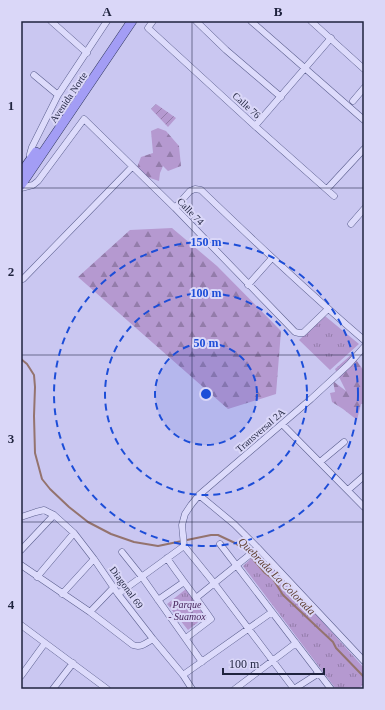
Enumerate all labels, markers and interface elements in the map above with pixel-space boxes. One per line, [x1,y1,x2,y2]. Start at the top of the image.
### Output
text: A [102,4,112,19]
text: B [274,4,283,19]
street label: Avenida Norte [48,70,90,125]
street label: Calle 76 [230,90,263,121]
text: 1 [8,98,14,113]
street label: Calle 74 [175,195,206,227]
text: 150 m [191,235,222,249]
text: 2 [8,264,14,279]
text: 100 m [191,286,222,300]
text: 50 m [194,336,219,350]
centre of rings [199,387,213,401]
street label: Transversal 2A [234,406,288,455]
text: 3 [8,431,15,446]
water label: Quebrada La Colorada [236,535,318,617]
street label: Diagonal 69 [108,564,145,610]
text: 4 [8,597,15,612]
park label: Parque - Suamox [168,599,206,622]
scale bar [223,650,324,676]
text: 100 m [229,657,260,671]

